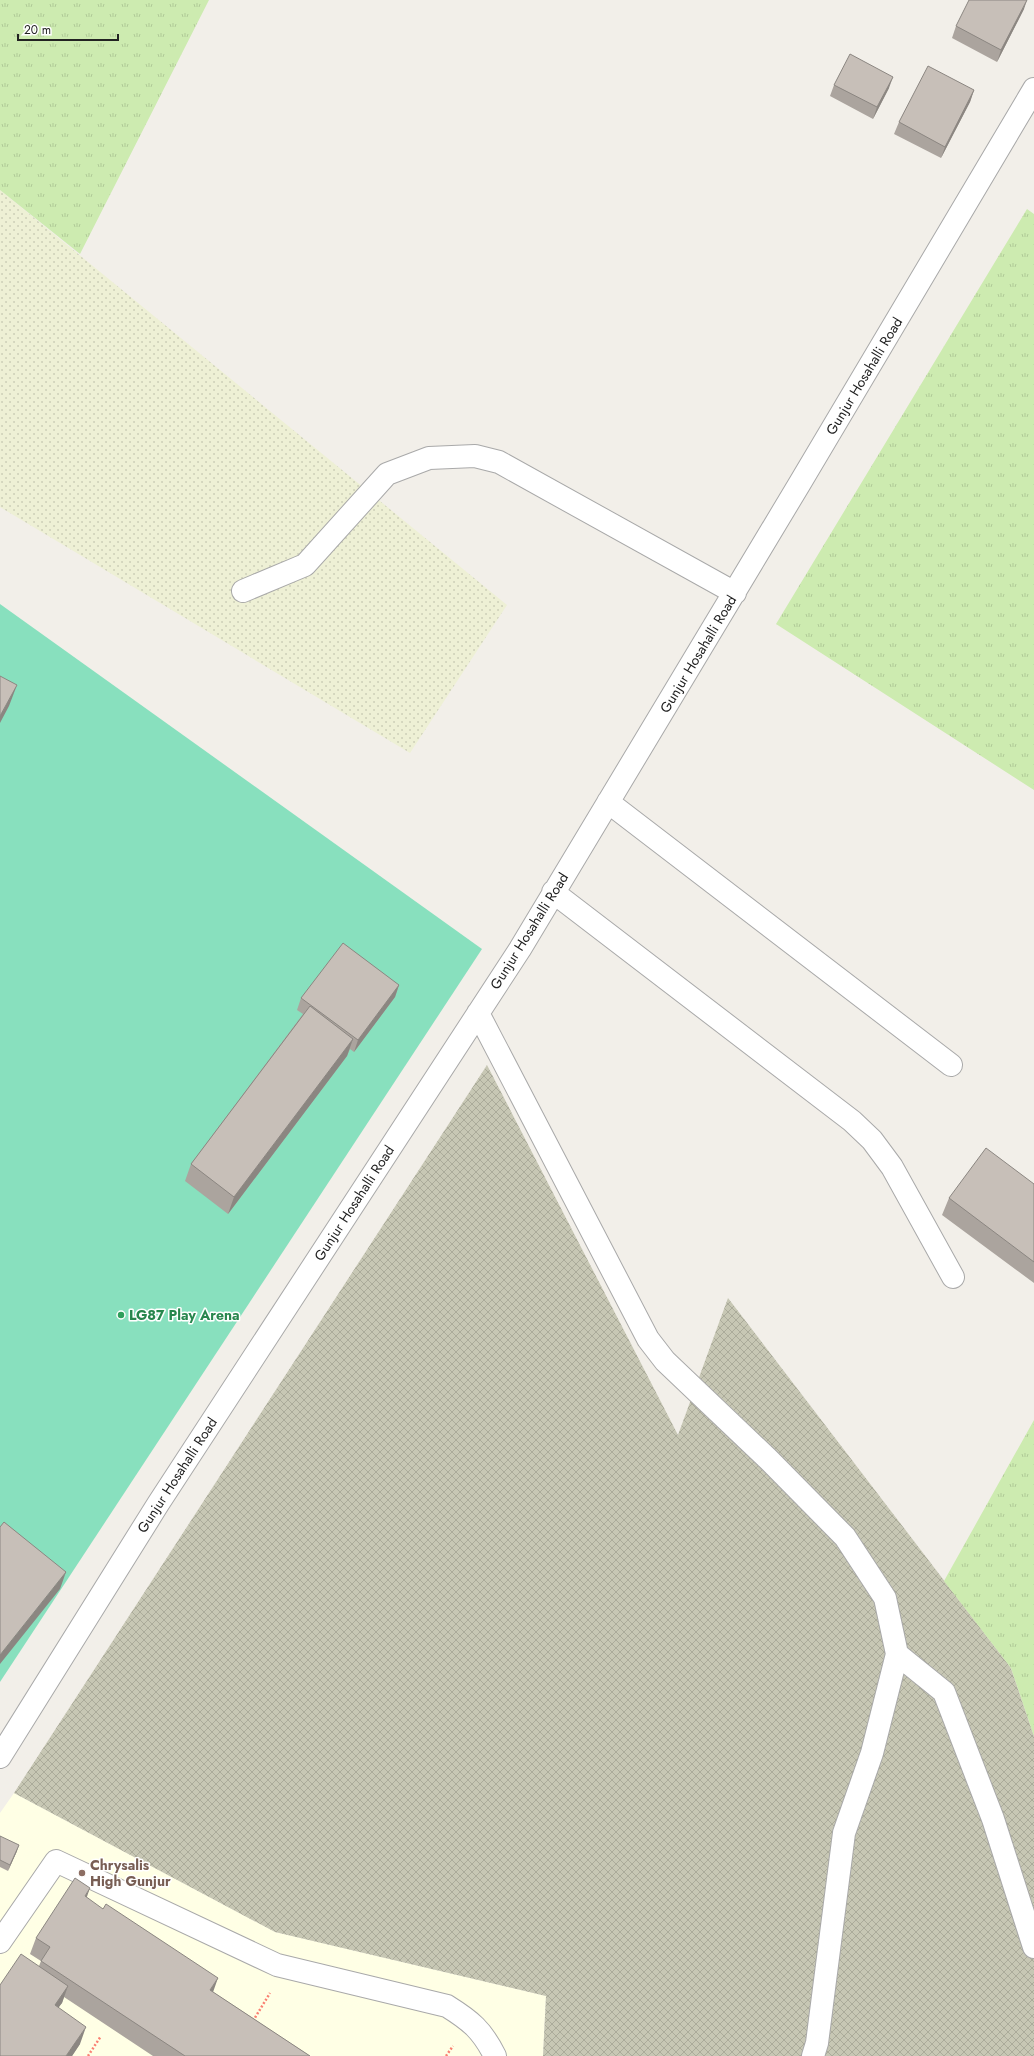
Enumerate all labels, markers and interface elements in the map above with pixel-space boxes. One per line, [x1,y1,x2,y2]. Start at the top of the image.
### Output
scale bar [18,16,118,42]
text: 20 m [24,21,51,39]
street label: Gunjur Hosahalli Road [821,313,907,439]
street label: Gunjur Hosahalli Road [655,591,741,717]
street label: Gunjur Hosahalli Road [485,869,573,993]
street label: Gunjur Hosahalli Road [309,1141,399,1265]
place label: LG87 Play Arena [129,1305,240,1325]
marker: LG87 Play Arena [116,1310,126,1320]
street label: Gunjur Hosahalli Road [132,1413,222,1537]
place label: Chrysalis High Gunjur [90,1855,171,1891]
marker: Chrysalis High Gunjur [77,1868,87,1878]

